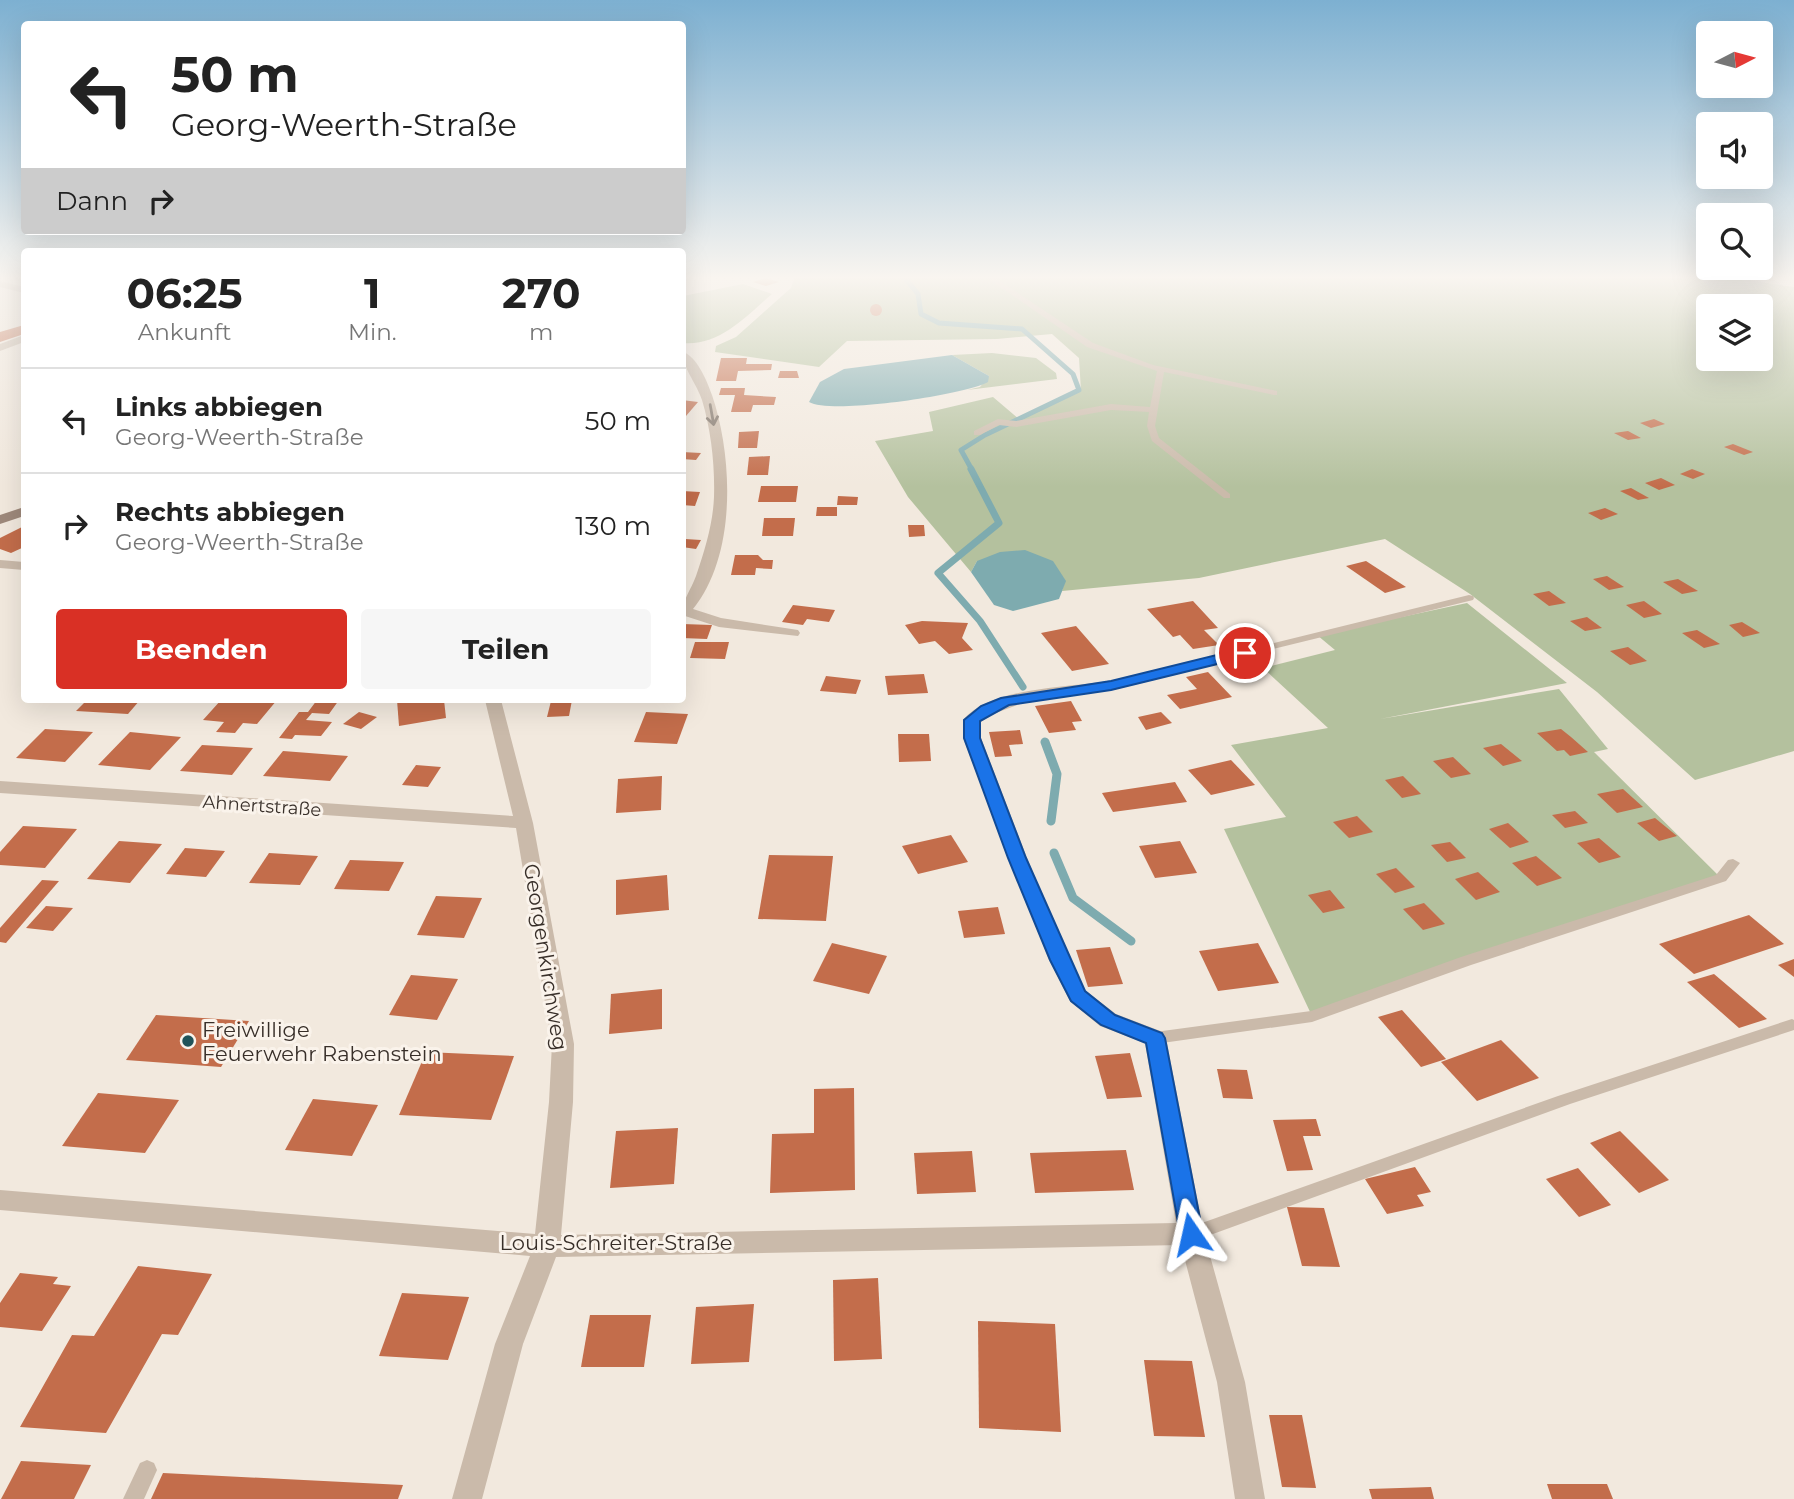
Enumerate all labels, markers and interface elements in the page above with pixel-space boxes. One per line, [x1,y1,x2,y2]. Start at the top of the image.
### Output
north arrow [1696,21,1773,98]
map controls [1696,21,1773,371]
text: 50 m [171,45,299,104]
icon: left [56,49,147,140]
text: Georg-Weerth-Straße [171,105,517,144]
button: sound [1696,112,1773,189]
icon: right [142,182,180,220]
text: Dann [56,185,128,217]
button: search [1696,203,1773,280]
text: 06:25 [126,267,243,319]
text: 1 [364,267,381,319]
text: 270 [502,267,581,319]
button: layers [1696,294,1773,371]
text: Ankunft [138,318,231,346]
text: Min. [348,318,397,346]
text: m [529,318,553,346]
text: Links abbiegen [115,391,323,423]
icon: left [56,402,94,440]
one-way arrow [705,403,719,426]
text: 50 m [585,405,651,437]
text: Georg-Weerth-Straße [115,423,364,451]
text: Rechts abbiegen [115,496,345,528]
icon: right [56,507,94,545]
text: 130 m [575,510,651,542]
text: Georg-Weerth-Straße [115,528,364,556]
button: Beenden [56,609,347,689]
button: Teilen [361,609,651,689]
pin [1215,623,1275,683]
icon: arrive [1226,634,1264,672]
street label: Ahnertstraße [202,791,322,821]
street label: Georgenkirchweg [519,862,573,1052]
place label: Freiwillige Feuerwehr Rabenstein [202,1017,442,1066]
marker: Freiwillige Feuerwehr Rabenstein [180,1033,196,1049]
position arrow [1154,1197,1228,1271]
street label: Louis-Schreiter-Straße [500,1230,732,1255]

